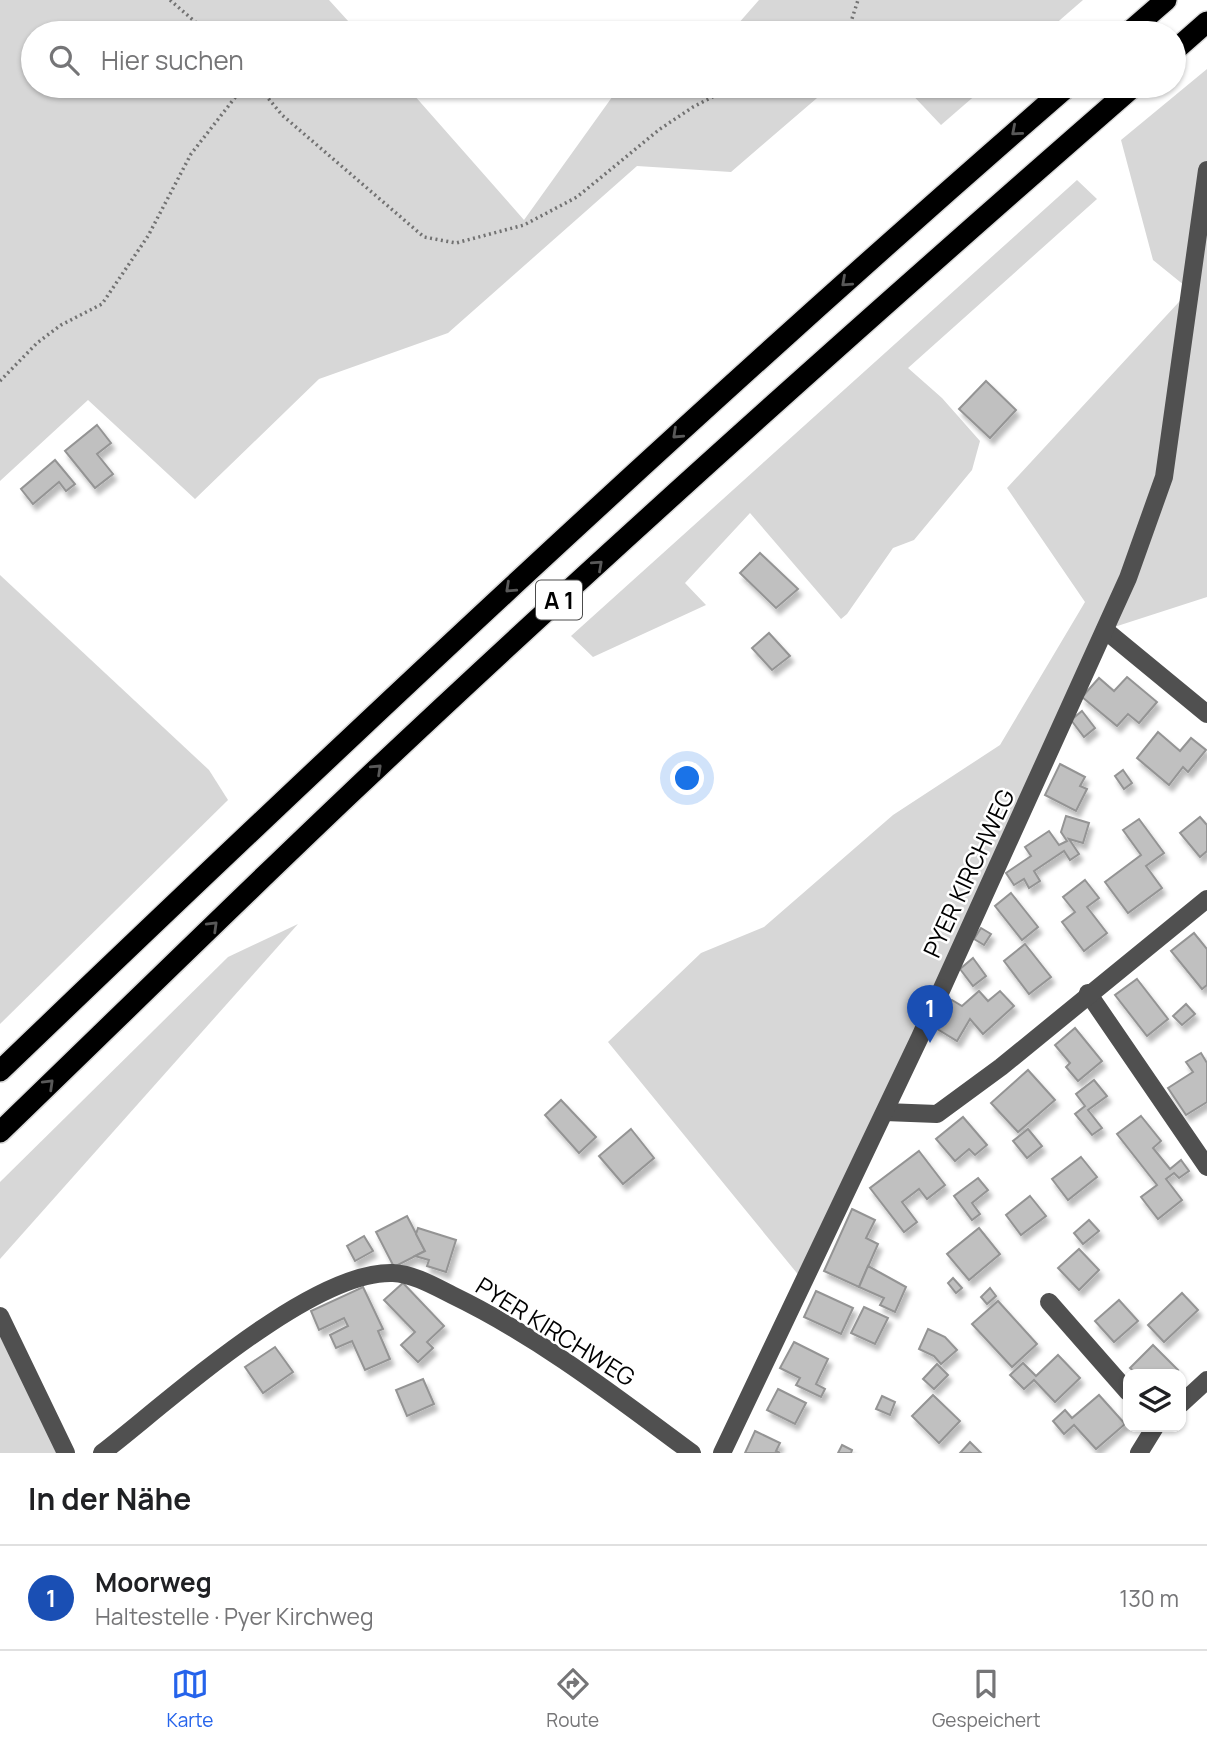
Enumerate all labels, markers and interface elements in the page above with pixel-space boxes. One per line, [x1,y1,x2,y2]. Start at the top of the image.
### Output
search box [21,21,1186,98]
icon: search [45,41,83,79]
text: Hier suchen [101,42,244,78]
one-way arrow [1011,123,1024,135]
one-way arrow [841,273,854,286]
one-way arrow [672,426,685,438]
one-way arrow [590,560,603,573]
one-way arrow [505,580,518,592]
road number: A 1 [536,580,582,620]
your location [670,761,704,795]
one-way arrow [369,765,382,777]
street label: PYER KIRCHWEG [915,783,1021,963]
one-way arrow [205,922,218,935]
pin: 1 [907,985,953,1043]
one-way arrow [41,1080,54,1093]
street label: PYER KIRCHWEG [470,1269,642,1393]
map controls [1123,1369,1186,1432]
button: layers [1123,1369,1186,1432]
text: In der Nähe [28,1478,191,1519]
text: Moorweg [95,1564,212,1600]
text: 1 [46,1582,56,1614]
text: 130 m [1119,1582,1179,1614]
text: Haltestelle · Pyer Kirchweg [95,1600,374,1632]
tab: Karte [166,1665,213,1733]
tab: Route [546,1665,599,1733]
tab: Gespeichert [932,1665,1041,1733]

